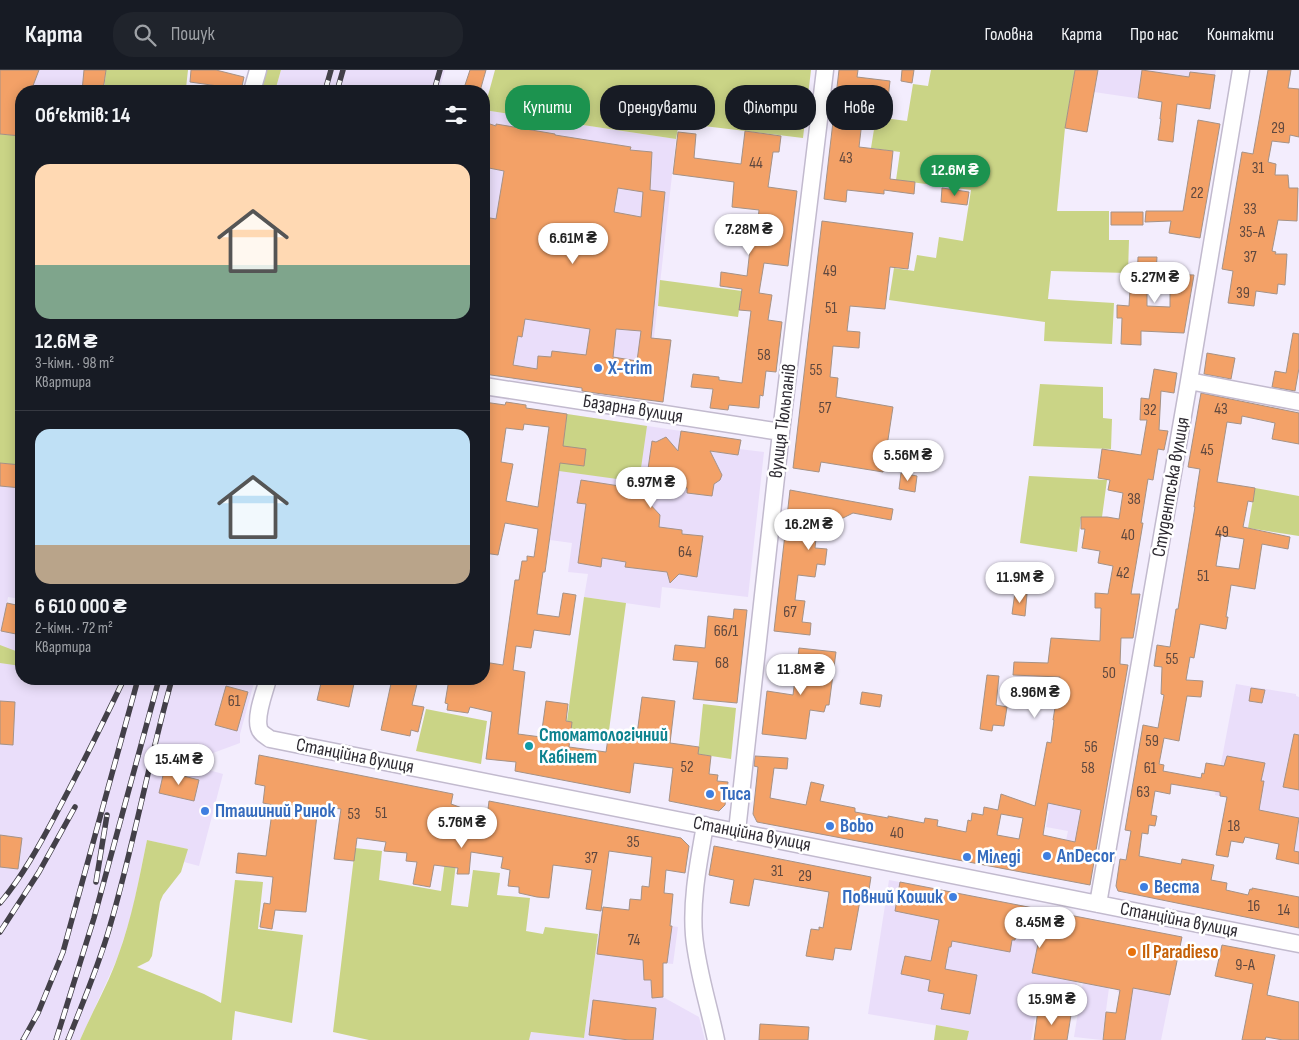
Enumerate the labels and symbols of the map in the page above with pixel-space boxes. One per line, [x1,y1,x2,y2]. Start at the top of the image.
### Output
house number: 29 [1271,119,1285,138]
house number: 43 [839,149,853,168]
house number: 44 [749,154,763,173]
pin: 12.6M ₴ [909,154,1001,197]
house number: 31 [1252,159,1265,178]
house number: 22 [1190,184,1204,203]
house number: 33 [1243,200,1257,219]
pin: 7.28M ₴ [703,214,795,256]
pin: 6.61M ₴ [527,222,619,265]
house number: 35-А [1239,223,1265,242]
house number: 37 [1243,248,1257,267]
house number: 49 [823,262,837,281]
pin: 5.27M ₴ [1109,262,1201,304]
house number: 39 [1236,284,1250,303]
house number: 51 [825,299,837,318]
house number: 58 [757,346,771,365]
place label: X-trim [607,357,652,380]
house number: 55 [810,361,822,380]
marker: X-trim [592,362,604,374]
street label: вулиця Тюльпанів [765,362,801,480]
street label: Базарна вулиця [581,390,685,428]
house number: 57 [819,399,832,418]
house number: 43 [1214,400,1228,419]
house number: 32 [1143,401,1157,420]
street label: Студентська вулиця [1147,415,1195,559]
pin: 5.56M ₴ [862,440,954,482]
house number: 45 [1200,441,1214,460]
pin: 6.97M ₴ [605,466,697,509]
house number: 38 [1127,490,1141,509]
pin: 16.2M ₴ [763,508,855,551]
house number: 49 [1215,523,1229,542]
house number: 40 [1121,526,1135,545]
house number: 64 [678,543,692,562]
pin: 11.9M ₴ [974,562,1066,604]
house number: 42 [1116,564,1130,583]
house number: 51 [1197,567,1209,586]
house number: 67 [783,603,797,622]
house number: 66/1 [714,622,739,641]
house number: 55 [1166,650,1178,669]
house number: 68 [715,654,729,673]
pin: 11.8M ₴ [755,654,847,696]
house number: 50 [1102,664,1116,683]
pin: 8.96M ₴ [989,676,1081,719]
house number: 61 [228,692,241,711]
place label: Стоматологічний Кабінет [539,724,668,769]
house number: 59 [1145,732,1159,751]
street label: Станційна вулиця [294,733,416,779]
house number: 56 [1084,738,1098,757]
marker: Стоматологічний Кабінет [523,740,535,752]
pin: 15.4M ₴ [133,744,225,786]
house number: 52 [680,758,694,777]
house number: 58 [1081,759,1095,778]
house number: 61 [1144,759,1157,778]
place label: Тиса [720,783,751,806]
house number: 63 [1136,783,1150,802]
marker: Тиса [704,788,716,800]
place label: Пташиний Ринок [215,800,336,823]
house number: 51 [375,804,387,823]
marker: Пташиний Ринок [199,805,211,817]
house number: 53 [347,805,361,824]
pin: 5.76M ₴ [416,806,508,849]
street label: Станційна вулиця [691,811,813,857]
place label: Bobo [840,815,874,838]
house number: 18 [1228,817,1240,836]
marker: Bobo [824,820,836,832]
house number: 40 [890,824,904,843]
house number: 35 [626,833,640,852]
place label: AnDecor [1056,845,1115,868]
place label: Міледі [977,846,1021,869]
house number: 37 [584,849,598,868]
marker: AnDecor [1041,850,1053,862]
marker: Міледі [961,851,973,863]
house number: 31 [771,862,784,881]
house number: 29 [798,867,812,886]
place label: Веста [1154,876,1199,899]
marker: Веста [1138,881,1150,893]
place label: Повний Кошик [842,886,943,909]
marker: Повний Кошик [947,891,959,903]
street label: Станційна вулиця [1118,897,1240,943]
house number: 16 [1248,897,1260,916]
house number: 14 [1278,901,1290,920]
pin: 8.45M ₴ [994,906,1086,949]
house number: 74 [628,931,640,950]
place label: Il Paradieso [1142,941,1218,964]
marker: Il Paradieso [1126,946,1138,958]
house number: 9-А [1235,956,1255,975]
pin: 15.9M ₴ [1006,984,1098,1026]

